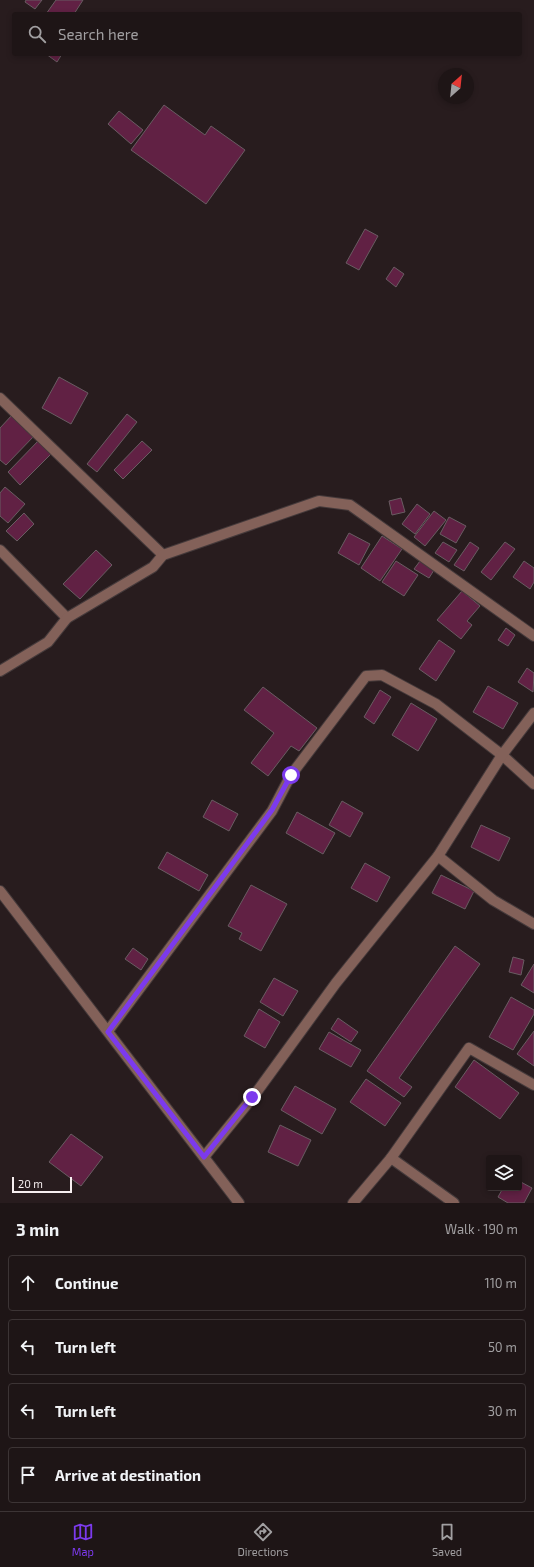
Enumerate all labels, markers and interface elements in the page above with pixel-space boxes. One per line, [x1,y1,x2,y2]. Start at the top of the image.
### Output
search box [12,12,522,56]
icon: search [26,23,48,45]
text: Search here [58,25,139,43]
north arrow [438,68,474,104]
route start [282,766,300,784]
route end [243,1088,261,1106]
map controls [486,1155,522,1191]
button: layers [486,1155,522,1191]
scale bar [12,1175,72,1194]
text: 20 m [18,1177,43,1190]
text: 3 min [16,1219,59,1239]
text: Walk · 190 m [445,1221,518,1237]
icon: ahead [17,1272,39,1294]
text: Continue [55,1274,118,1292]
text: 110 m [485,1275,517,1291]
icon: left [17,1336,39,1358]
text: Turn left [55,1338,116,1356]
text: 50 m [488,1339,517,1355]
icon: left [17,1400,39,1422]
text: Turn left [55,1402,116,1420]
text: 30 m [488,1403,517,1419]
icon: arrive [17,1464,39,1486]
text: Arrive at destination [55,1466,201,1484]
tab: Map [72,1521,94,1558]
tab: Directions [238,1521,288,1558]
tab: Saved [432,1521,462,1558]

